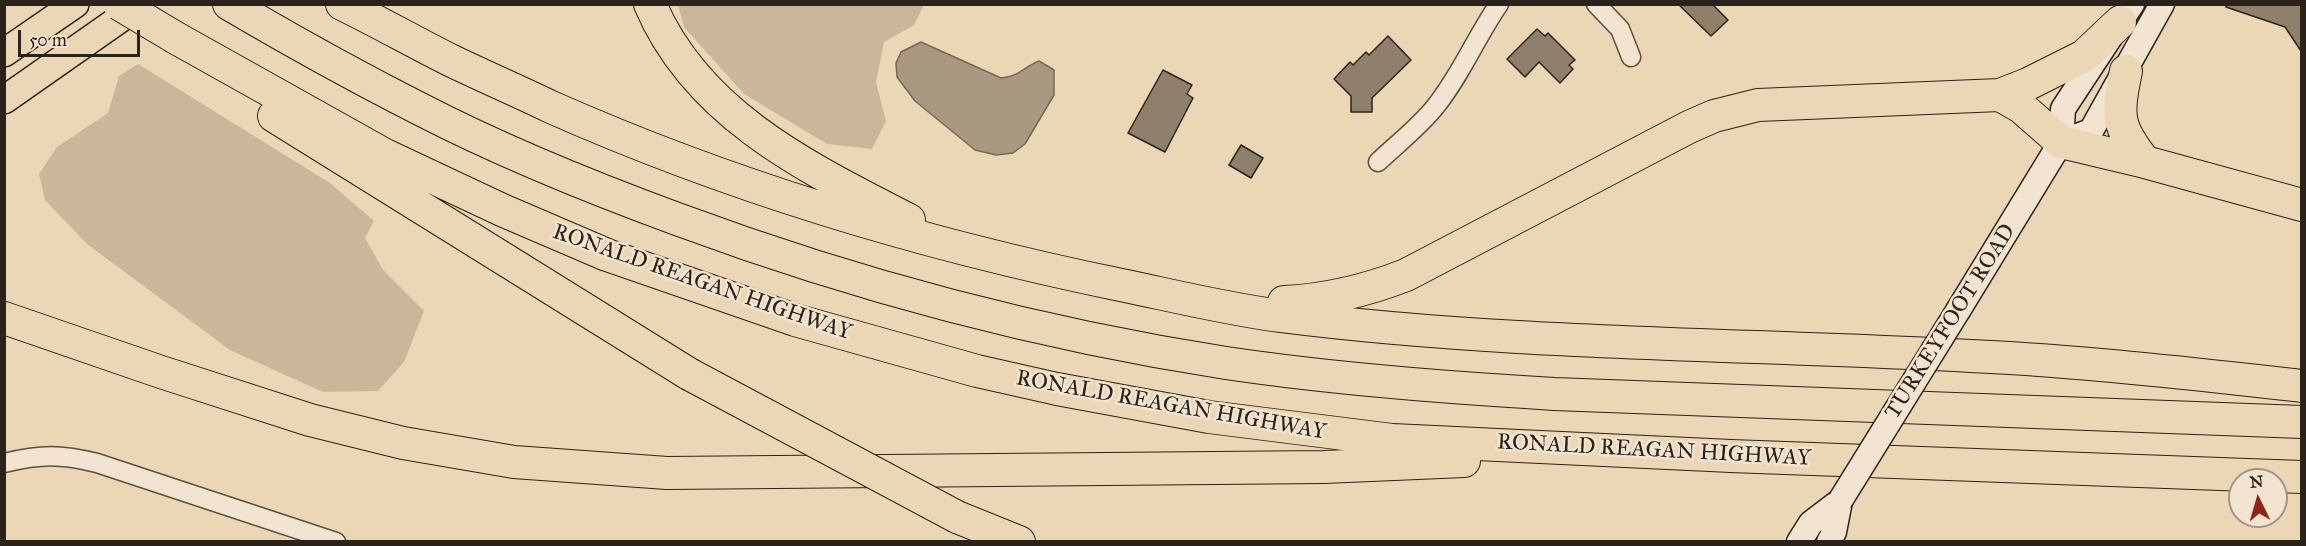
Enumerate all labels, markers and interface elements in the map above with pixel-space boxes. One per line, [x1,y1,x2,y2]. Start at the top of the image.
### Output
scale bar [21,18,142,56]
text: 50 m [29,29,67,51]
street label: RONALD REAGAN HIGHWAY [549,219,855,347]
street label: TURKEYFOOT ROAD [1880,220,2022,424]
street label: RONALD REAGAN HIGHWAY [1014,366,1328,446]
street label: RONALD REAGAN HIGHWAY [1496,430,1812,472]
north arrow [2228,468,2288,528]
text: N [2249,472,2264,492]

